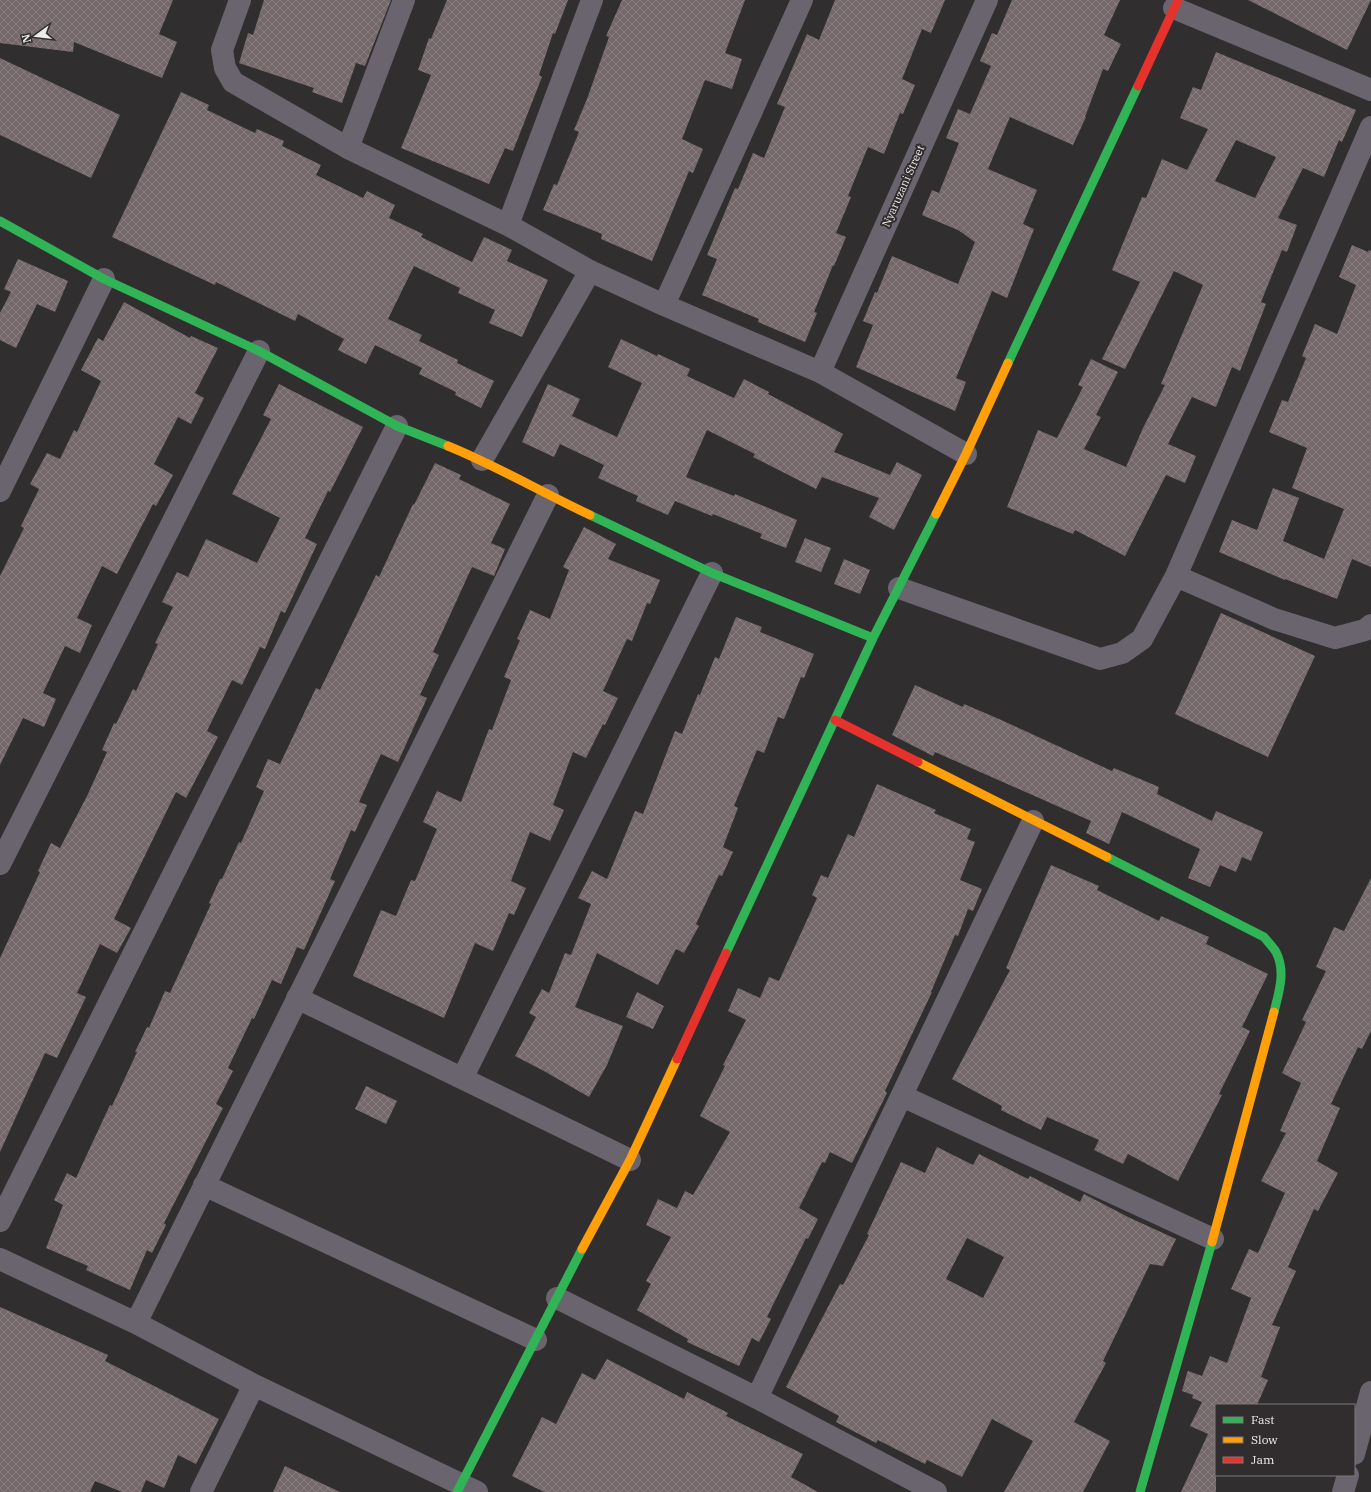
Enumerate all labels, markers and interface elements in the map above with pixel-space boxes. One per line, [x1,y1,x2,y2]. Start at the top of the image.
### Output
north arrow [16,16,56,56]
text: N [18,32,34,45]
street label: Nyaruzani Street [879,143,927,229]
legend [1215,1404,1355,1476]
text: Fast [1251,1412,1275,1427]
text: Slow [1251,1432,1278,1447]
text: Jam [1251,1452,1275,1467]

